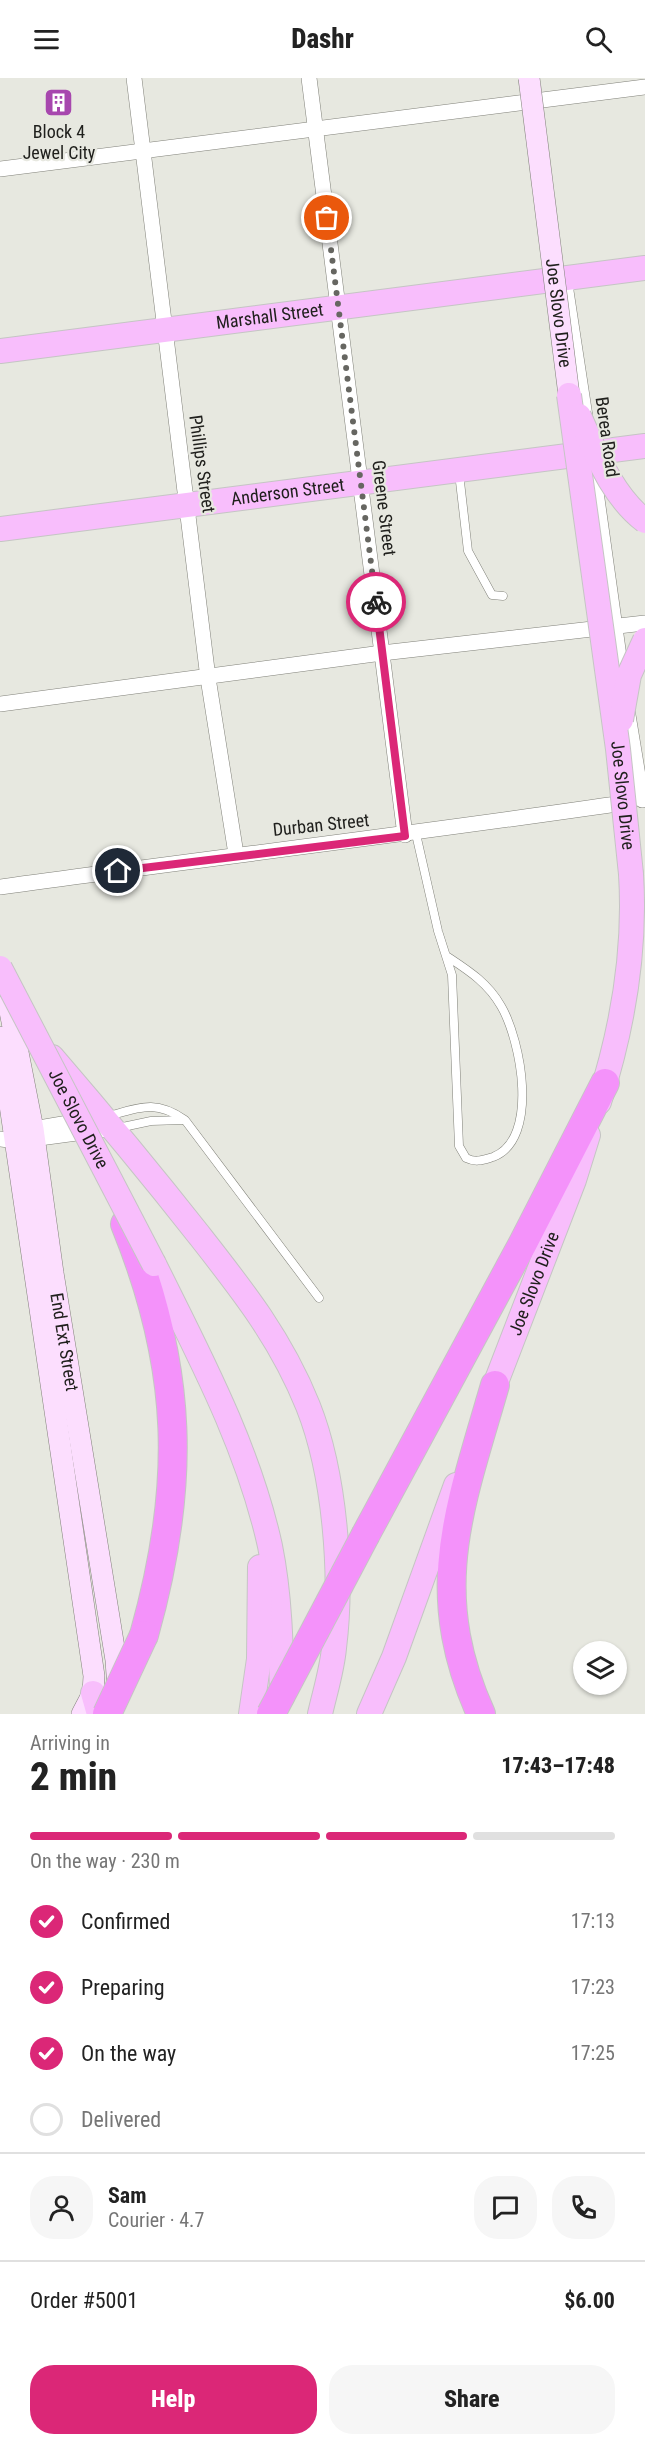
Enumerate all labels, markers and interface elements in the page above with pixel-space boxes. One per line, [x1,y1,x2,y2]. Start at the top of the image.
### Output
icon: menu [30,23,63,56]
text: Dashr [291,23,354,55]
icon: search [582,23,615,56]
building icon: Block 4 Jewel City [43,87,75,119]
place label: Block 4 Jewel City [23,121,96,163]
pin [301,192,352,243]
icon: bag [310,201,343,234]
street label: Joe Slovo Drive [542,257,576,369]
street label: Marshall Street [215,298,325,333]
street label: Berea Road [591,395,624,478]
street label: Phillips Street [185,414,220,514]
street label: Greene Street [368,459,401,557]
street label: Anderson Street [230,474,346,509]
courier [346,572,406,632]
icon: bike [360,586,393,619]
street label: Joe Slovo Drive [607,739,639,851]
street label: Durban Street [272,809,370,840]
pin [92,845,143,896]
icon: home [101,854,134,887]
street label: Joe Slovo Drive [44,1065,113,1172]
street label: Joe Slovo Drive [504,1229,563,1338]
street label: End Ext Street [46,1291,83,1393]
map controls [573,1641,627,1695]
button: layers [573,1641,627,1695]
text: Arriving in [30,1731,110,1755]
text: 17:43–17:48 [501,1753,615,1778]
text: 2 min [30,1754,117,1800]
text: On the way · 230 m [30,1849,180,1873]
icon: check [30,1905,63,1938]
text: Confirmed [81,1909,170,1934]
text: 17:13 [571,1909,615,1933]
icon: check [30,1971,63,2004]
text: Preparing [81,1975,165,2000]
text: 17:23 [571,1975,615,1999]
icon: check [30,2037,63,2070]
text: On the way [81,2041,176,2066]
text: 17:25 [571,2041,615,2065]
text: Delivered [81,2107,161,2132]
button: person [30,2176,93,2239]
button: chat [474,2176,537,2239]
button: phone [552,2176,615,2239]
text: Sam [108,2183,147,2208]
text: Courier · 4.7 [108,2208,204,2232]
text: Order #5001 [30,2288,138,2313]
text: $6.00 [564,2288,615,2313]
button: Help [30,2365,317,2434]
button: Share [329,2365,615,2434]

